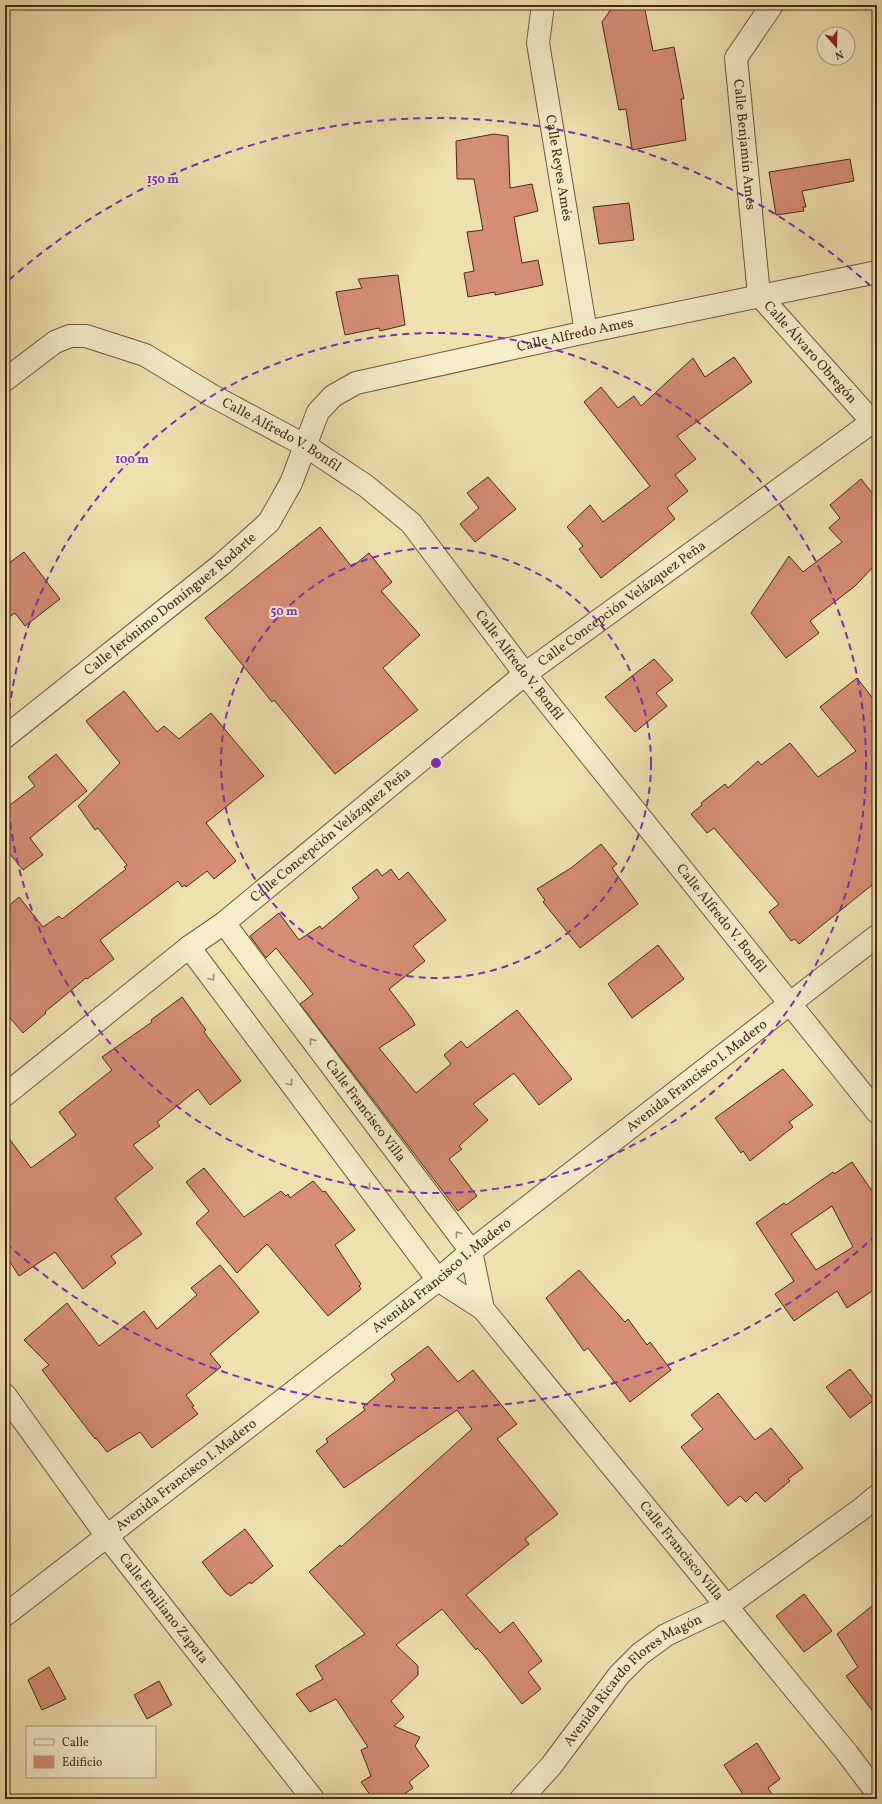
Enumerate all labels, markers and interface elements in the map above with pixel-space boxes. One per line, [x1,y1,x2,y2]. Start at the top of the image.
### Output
north arrow [816,26,856,66]
text: N [833,46,845,62]
street label: Calle Benjamín Ames [729,78,760,211]
street label: Calle Reyes Amés [541,113,577,223]
text: 150 m [147,172,179,188]
street label: Calle Álvaro Obregón [759,297,861,408]
street label: Calle Alfredo Ames [515,313,635,357]
street label: Calle Alfredo V. Bonfil [218,393,345,476]
text: 100 m [115,452,149,468]
street label: Calle Jerónimo Domínguez Rodarte [80,528,261,680]
street label: Calle Concepción Velázquez Peña [534,536,710,671]
text: 50 m [270,604,298,620]
street label: Calle Alfredo V. Bonfil [471,606,568,724]
centre of rings [429,756,443,770]
street label: Calle Concepción Velázquez Peña [246,763,415,907]
street label: Calle Alfredo V. Bonfil [672,860,771,977]
one-way arrow [208,974,215,981]
street label: Avenida Francisco I. Madero [622,1015,771,1137]
one-way arrow [310,1038,317,1045]
street label: Calle Francisco Villa [321,1056,410,1166]
one-way arrow [285,1078,292,1085]
one-way arrow [363,1182,370,1189]
street label: Avenida Francisco I. Madero [368,1214,515,1337]
one-way arrow [455,1231,463,1238]
street label: Avenida Francisco I. Madero [112,1414,261,1536]
street label: Calle Francisco Villa [635,1497,728,1605]
street label: Calle Emiliano Zapata [114,1549,213,1668]
street label: Avenida Ricardo Flores Magón [559,1610,705,1751]
legend [26,1726,156,1778]
text: Calle [62,1735,89,1751]
text: Edificio [62,1755,102,1771]

